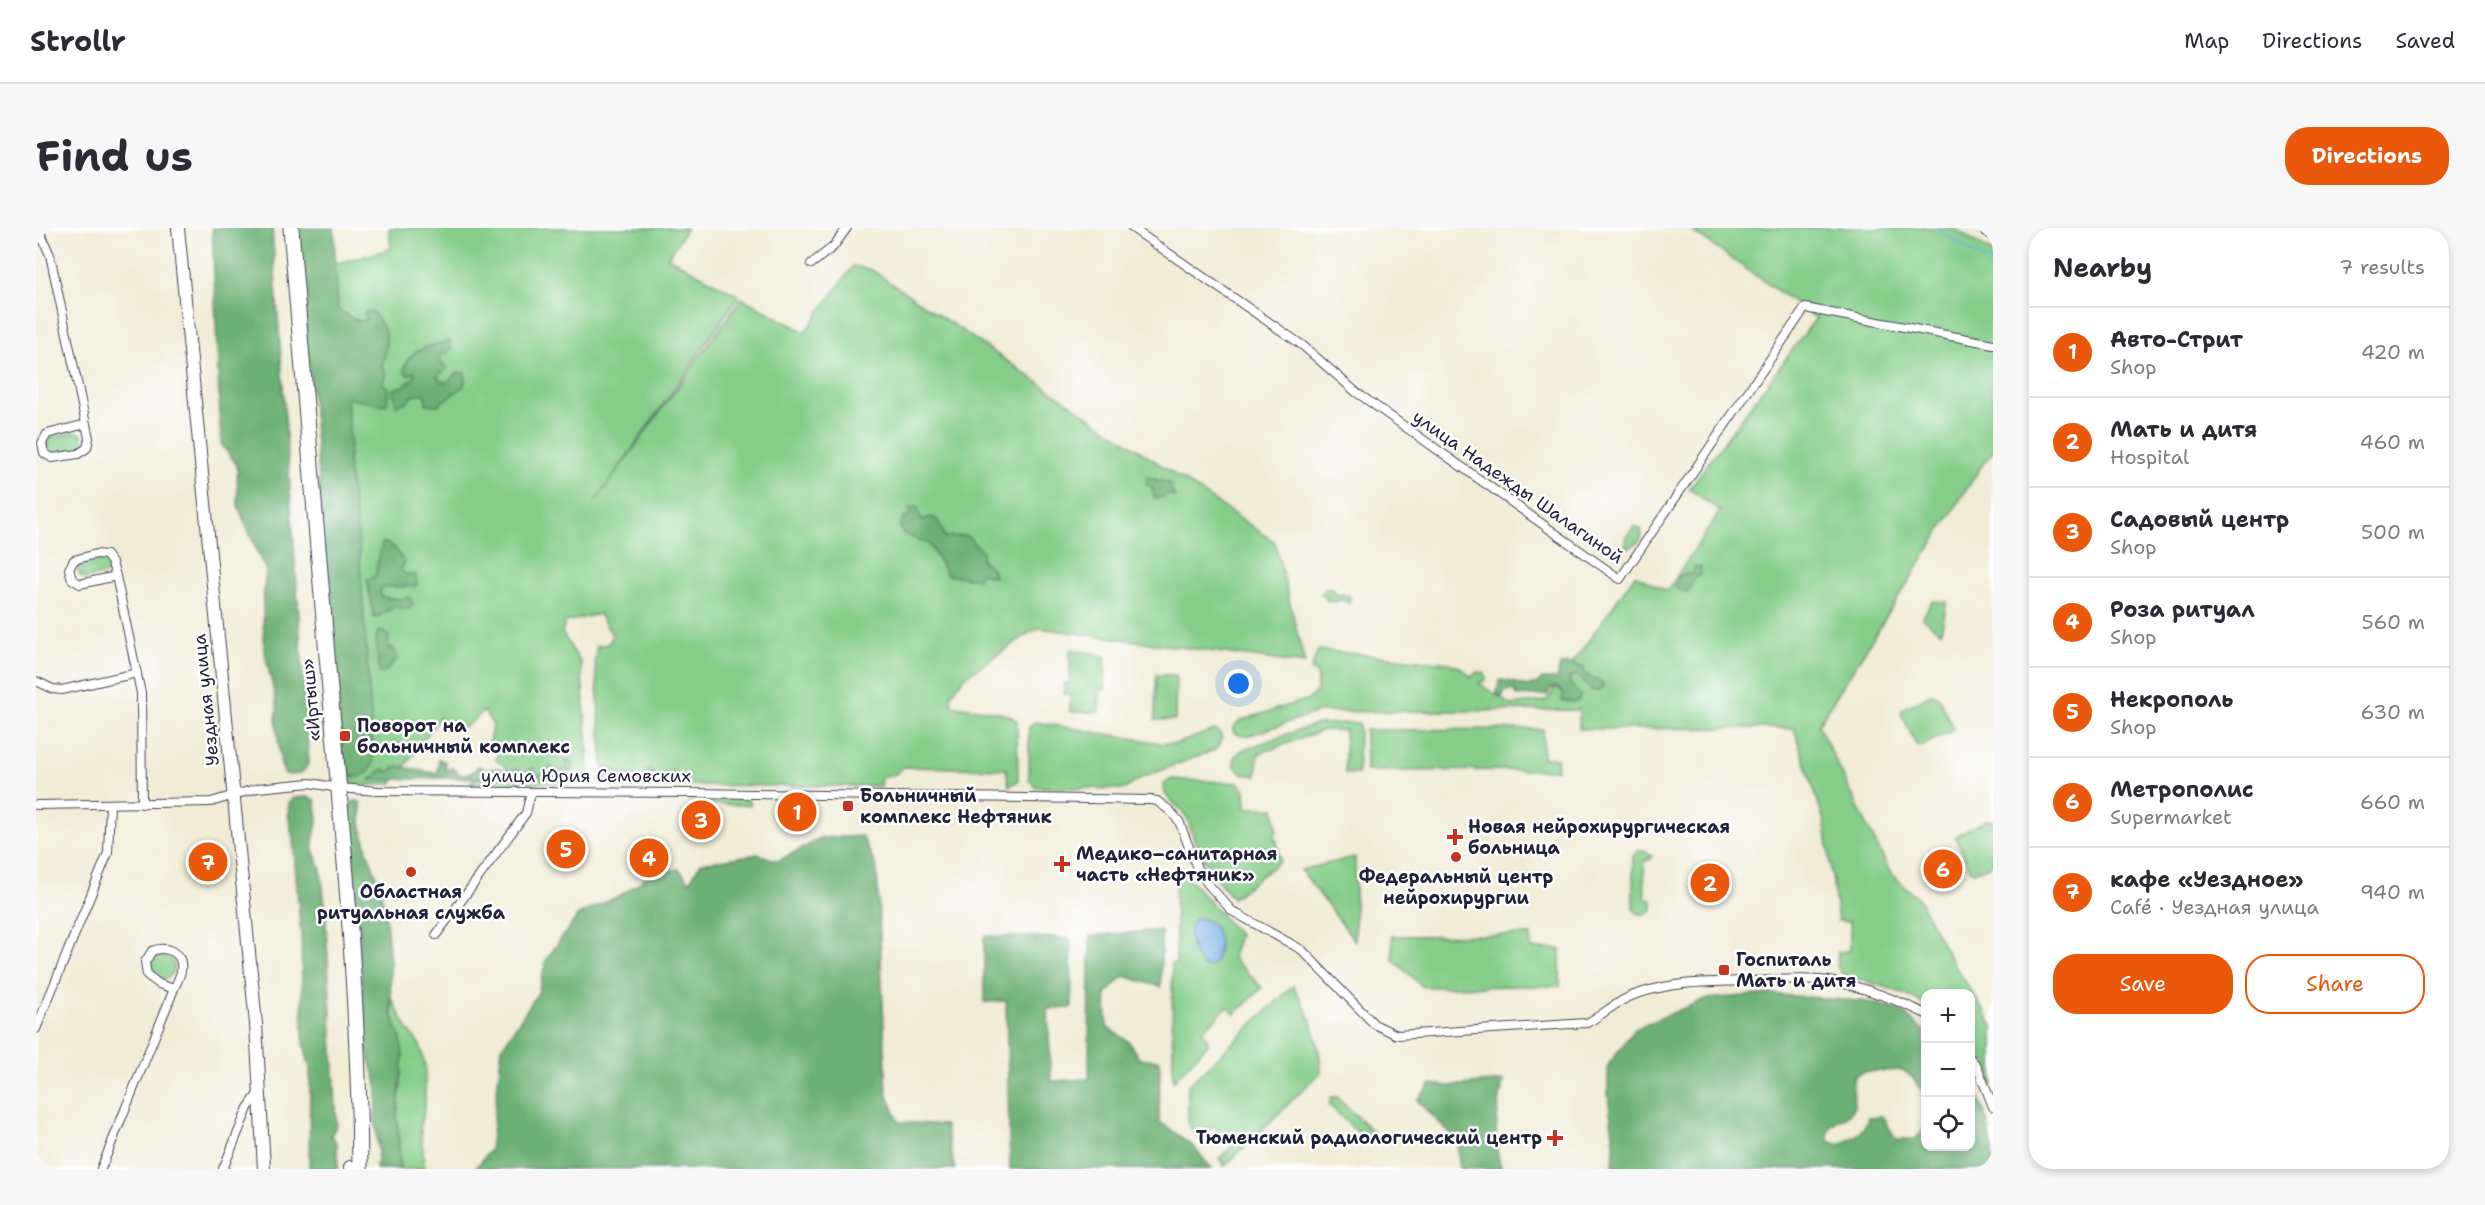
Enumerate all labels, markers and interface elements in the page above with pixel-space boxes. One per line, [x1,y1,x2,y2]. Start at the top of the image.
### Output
text: Strollr [30,22,126,60]
text: Map [2184,27,2229,55]
text: Directions [2262,27,2362,55]
text: Saved [2395,27,2455,55]
button: Directions [2285,127,2449,185]
text: Find us [36,128,193,184]
text: Nearby [2053,250,2152,285]
text: 7 results [2339,254,2425,280]
text: Авто-Стрит [2110,325,2243,354]
text: 1 [2068,339,2077,365]
text: 420 m [2361,339,2425,365]
text: Shop [2110,354,2157,380]
street label: улица Надежды Шалагиной [1408,405,1628,569]
text: Мать и дитя [2110,415,2257,444]
text: 2 [2066,429,2080,455]
text: 460 m [2360,429,2425,455]
text: Hospital [2110,444,2189,470]
text: Садовый центр [2110,505,2289,534]
text: 3 [2066,519,2080,545]
text: 500 m [2361,519,2425,545]
text: Shop [2110,534,2157,560]
text: Роза ритуал [2110,595,2255,624]
text: 4 [2066,609,2080,635]
text: 560 m [2362,609,2425,635]
text: Shop [2110,624,2157,650]
street label: Уездная улица [187,633,225,767]
street label: «Иртыш» [295,658,327,742]
your location [1224,669,1253,698]
text: Некрополь [2110,685,2233,714]
text: 5 [2066,699,2079,725]
text: 630 m [2361,699,2425,725]
place label: Поворот на больничный комплекс [357,714,570,759]
text: Shop [2110,714,2157,740]
marker: Поворот на больничный комплекс [338,729,352,743]
street label: улица Юрия Семовских [481,764,691,788]
text: Метрополис [2110,775,2254,804]
place label: Больничный комплекс Нефтяник [860,784,1052,829]
text: 6 [2066,789,2080,815]
text: 660 m [2360,789,2425,815]
pin: 1 [778,790,816,834]
pin: 3 [682,798,720,842]
marker: Больничный комплекс Нефтяник [841,799,855,813]
text: Supermarket [2110,804,2232,830]
place label: Новая нейрохирургическая больница [1468,815,1730,860]
pin: 5 [546,826,586,872]
marker: Новая нейрохирургическая больница [1446,828,1464,846]
pin: 4 [630,836,668,880]
pin: 7 [188,840,228,884]
place label: Медико–санитарная часть «Нефтяник» [1076,842,1278,887]
pin: 6 [1924,846,1962,892]
marker: Федеральный центр нейрохирургии [1449,850,1463,864]
marker: Медико–санитарная часть «Нефтяник» [1053,855,1071,873]
pin: 2 [1690,860,1730,906]
marker: Областная ритуальная служба [404,865,418,879]
place label: Федеральный центр нейрохирургии [1359,865,1554,910]
text: кафе «Уездное» [2110,865,2303,894]
text: 7 [2066,879,2080,905]
text: 940 m [2360,879,2425,905]
place label: Областная ритуальная служба [317,880,506,925]
text: Café · Уездная улица [2110,894,2319,920]
place label: Госпиталь Мать и дитя [1736,948,1856,993]
button: Save [2053,954,2233,1014]
button: Share [2245,954,2425,1014]
marker: Госпиталь Мать и дитя [1717,963,1731,977]
map controls [1921,989,1975,1151]
button: + [1921,989,1975,1043]
button: − [1921,1043,1975,1097]
button: locate [1921,1097,1975,1151]
place label: Тюменский радиологический центр [1196,1126,1542,1150]
marker: Тюменский радиологический центр [1546,1129,1564,1147]

